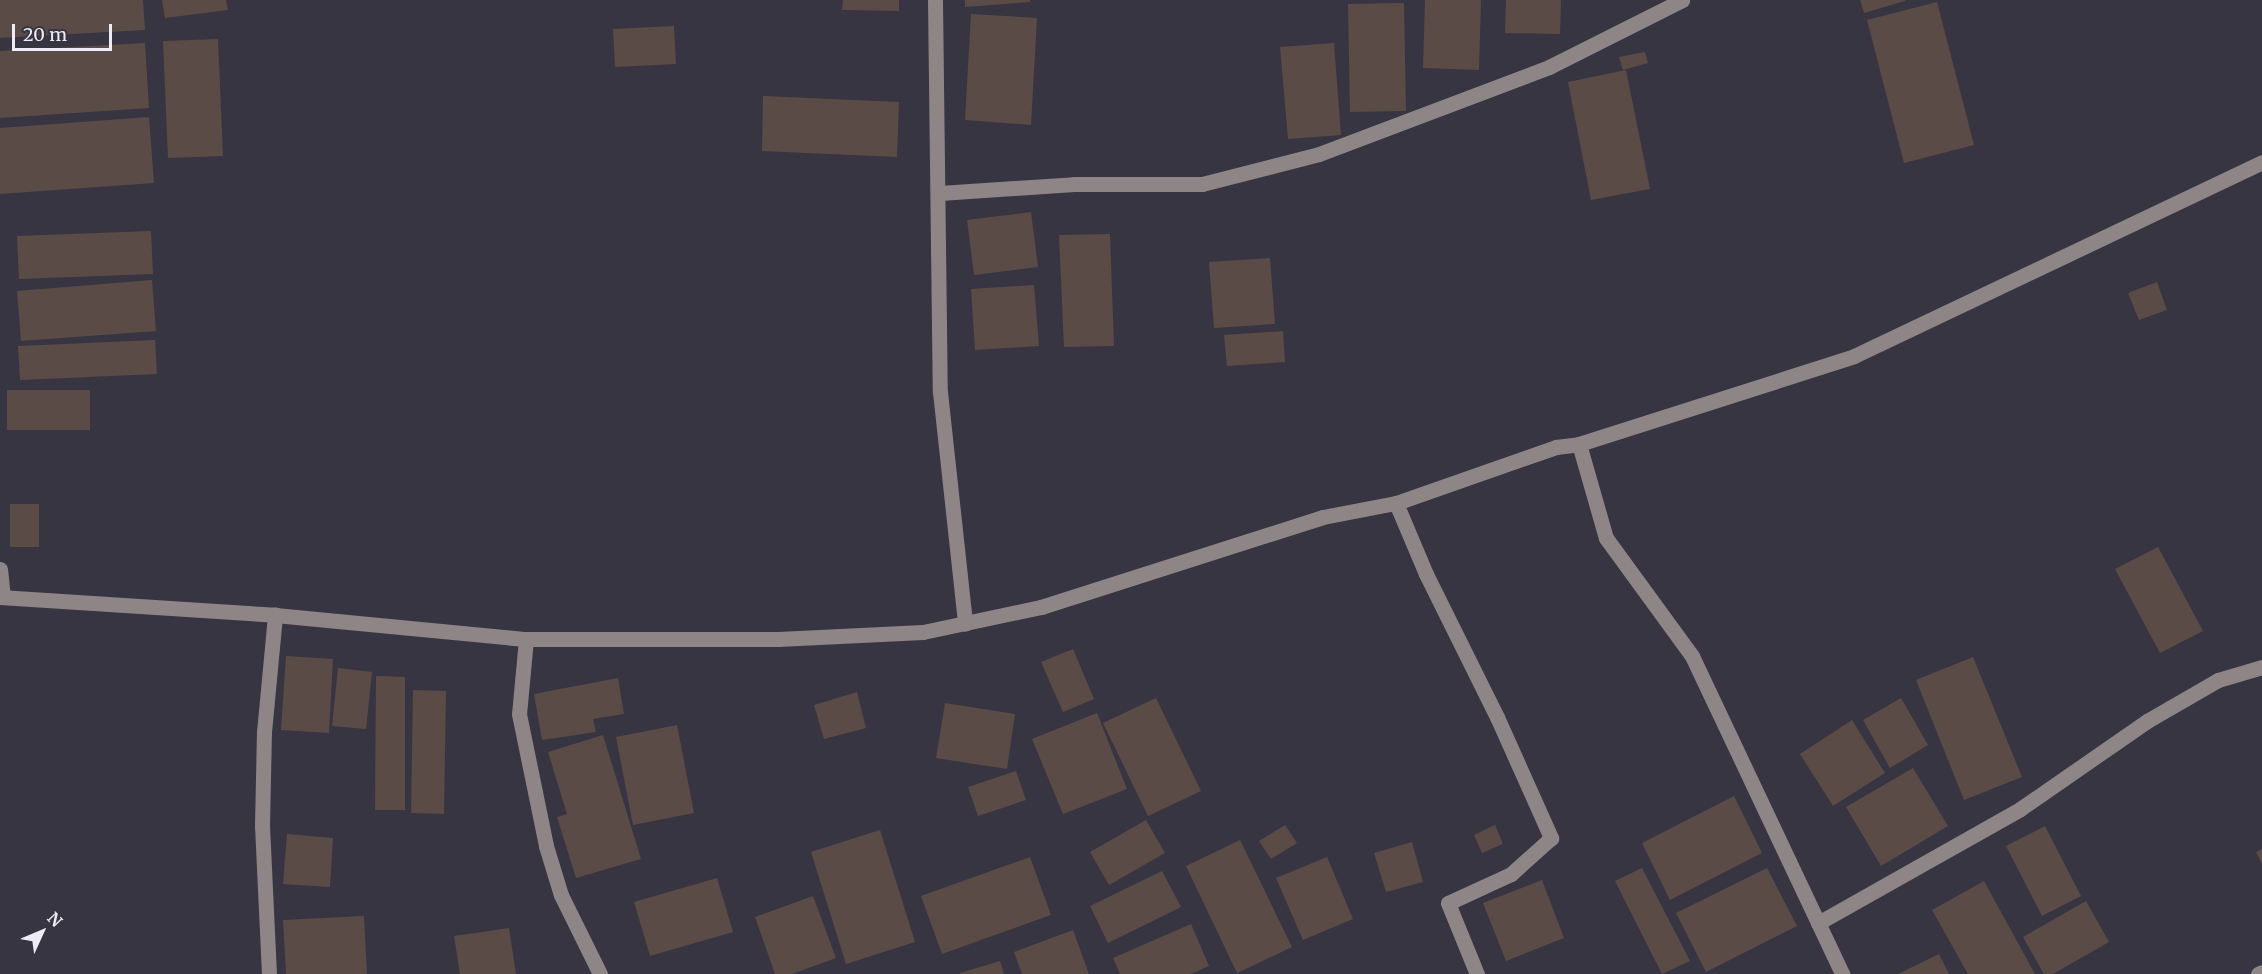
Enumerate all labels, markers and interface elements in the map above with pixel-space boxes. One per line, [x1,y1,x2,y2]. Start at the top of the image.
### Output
scale bar [15,12,116,50]
text: 20 m [23,23,67,46]
north arrow [12,902,72,962]
text: N [43,908,67,931]

